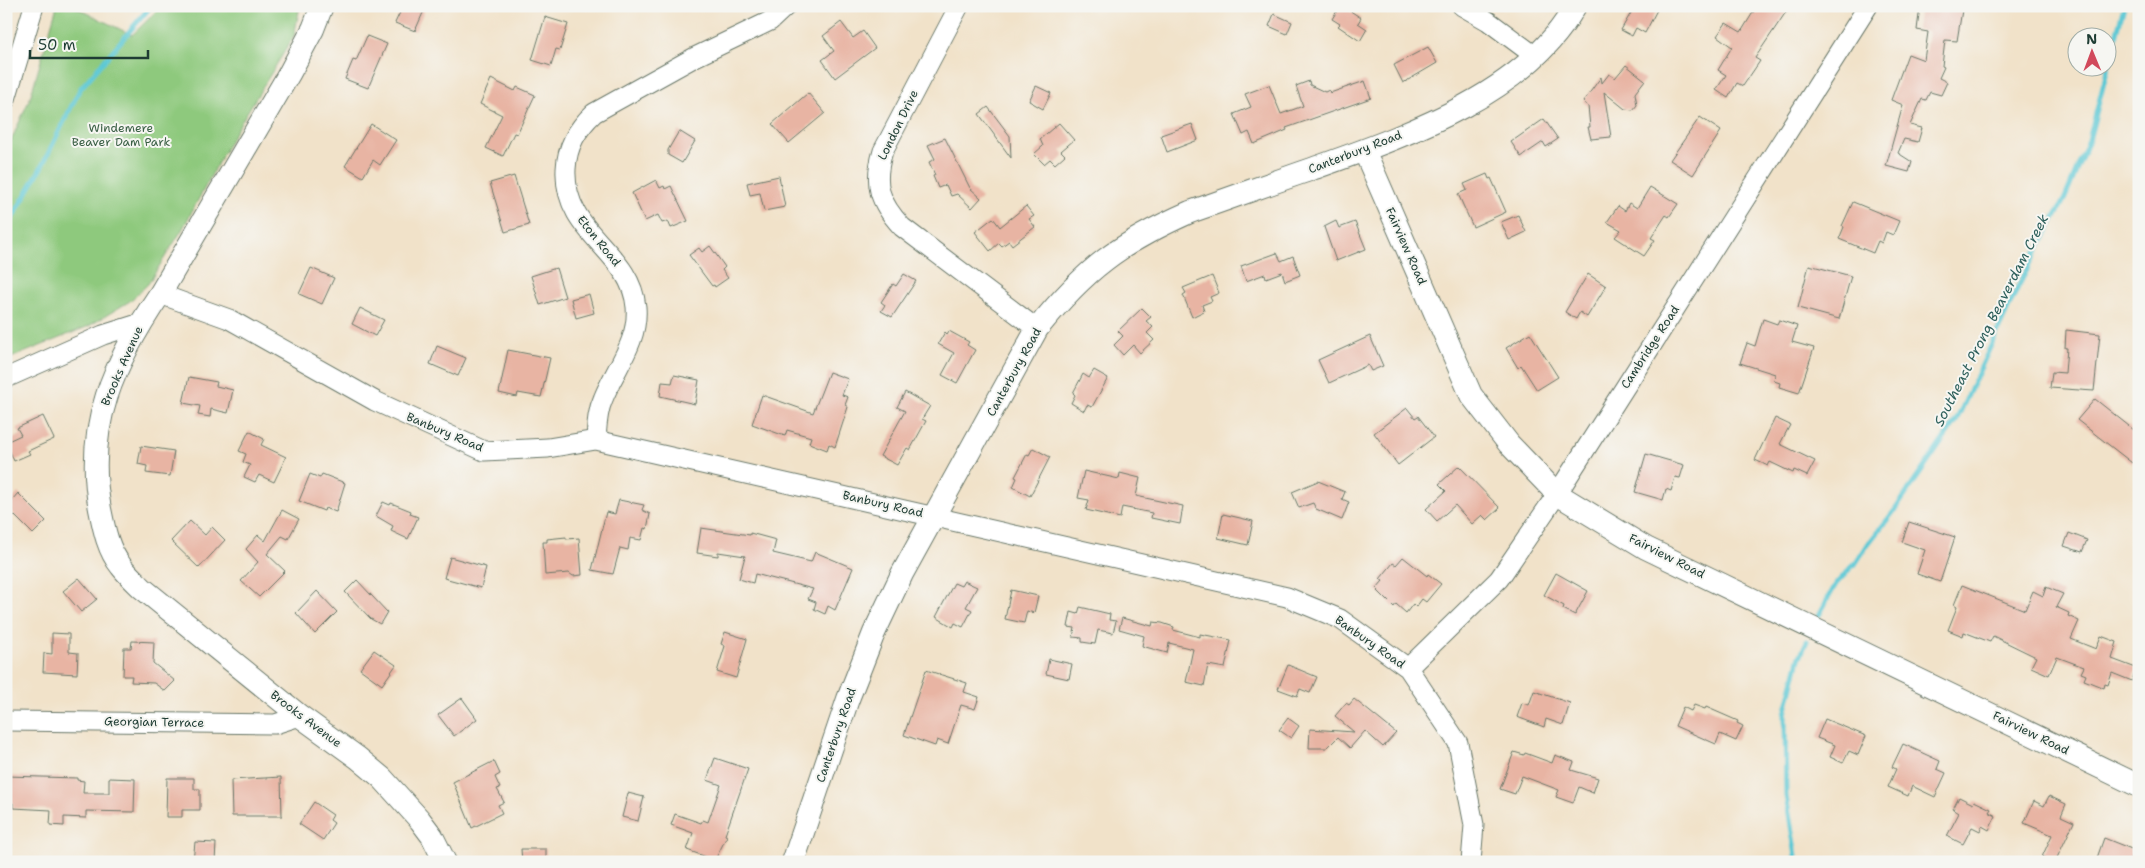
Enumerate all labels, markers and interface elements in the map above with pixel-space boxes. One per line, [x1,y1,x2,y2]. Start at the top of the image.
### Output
scale bar [30,28,148,60]
north arrow [2068,28,2118,78]
text: N [2086,30,2097,48]
text: 50 m [38,35,76,55]
street label: London Drive [874,87,922,163]
park label: Windemere Beaver Dam Park [72,120,170,150]
street label: Canterbury Road [1306,127,1404,177]
street label: Fairview Road [1382,205,1430,288]
water label: Southeast Prong Beaverdam Creek [1929,211,2053,429]
street label: Eton Road [574,212,625,270]
street label: Cambridge Road [1617,302,1683,392]
street label: Brooks Avenue [97,323,147,408]
street label: Canterbury Road [983,324,1045,419]
street label: Banbury Road [404,409,486,456]
street label: Banbury Road [841,487,925,521]
street label: Fairview Road [1626,530,1708,582]
street label: Banbury Road [1332,612,1409,672]
street label: Canterbury Road [812,685,860,784]
street label: Brooks Avenue [267,687,345,751]
street label: Fairview Road [1990,708,2072,759]
street label: Georgian Terrace [104,713,204,731]

